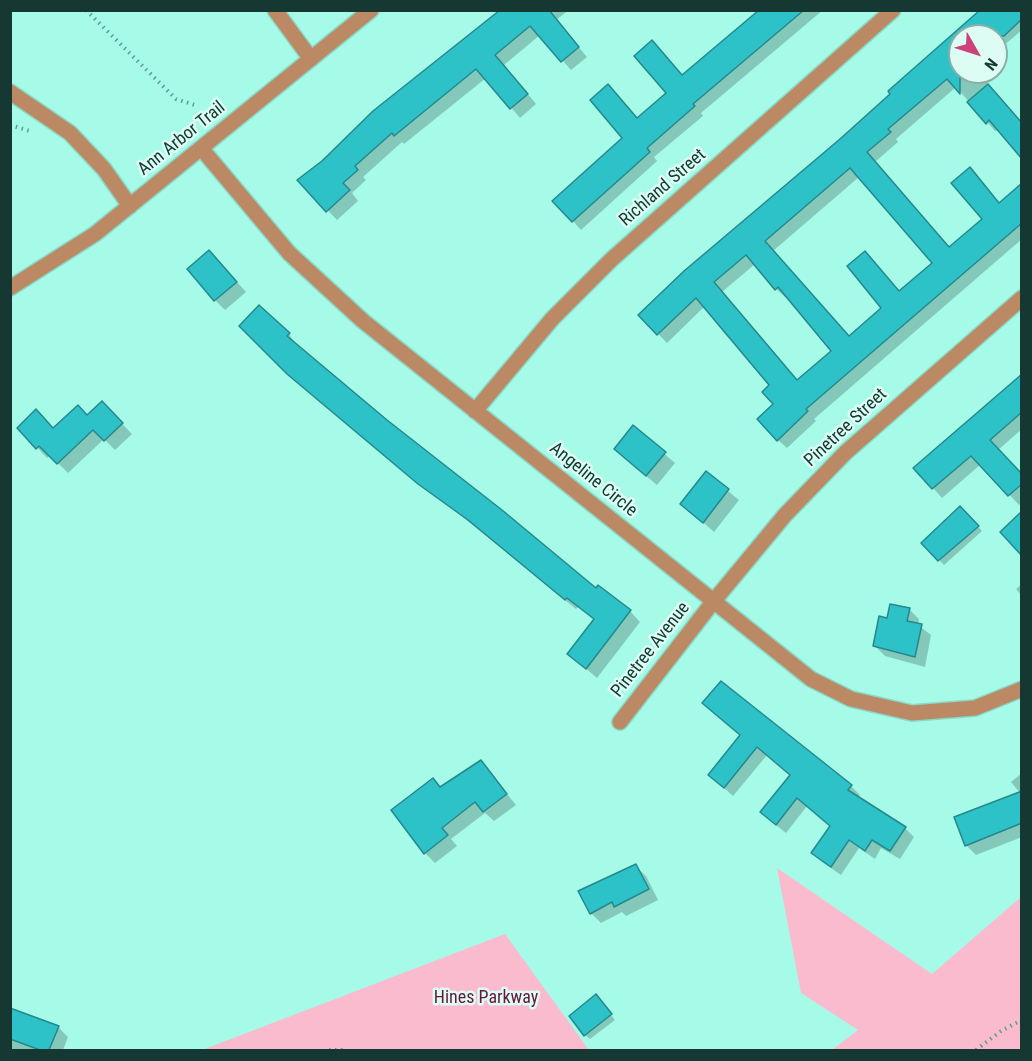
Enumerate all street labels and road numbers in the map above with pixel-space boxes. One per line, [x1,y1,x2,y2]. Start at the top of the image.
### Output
street label: Ann Arbor Trail [134,97,230,181]
street label: Richland Street [615,145,711,231]
street label: Pinetree Street [800,384,892,472]
street label: Angeline Circle [545,438,641,522]
street label: Pinetree Avenue [607,598,695,702]

